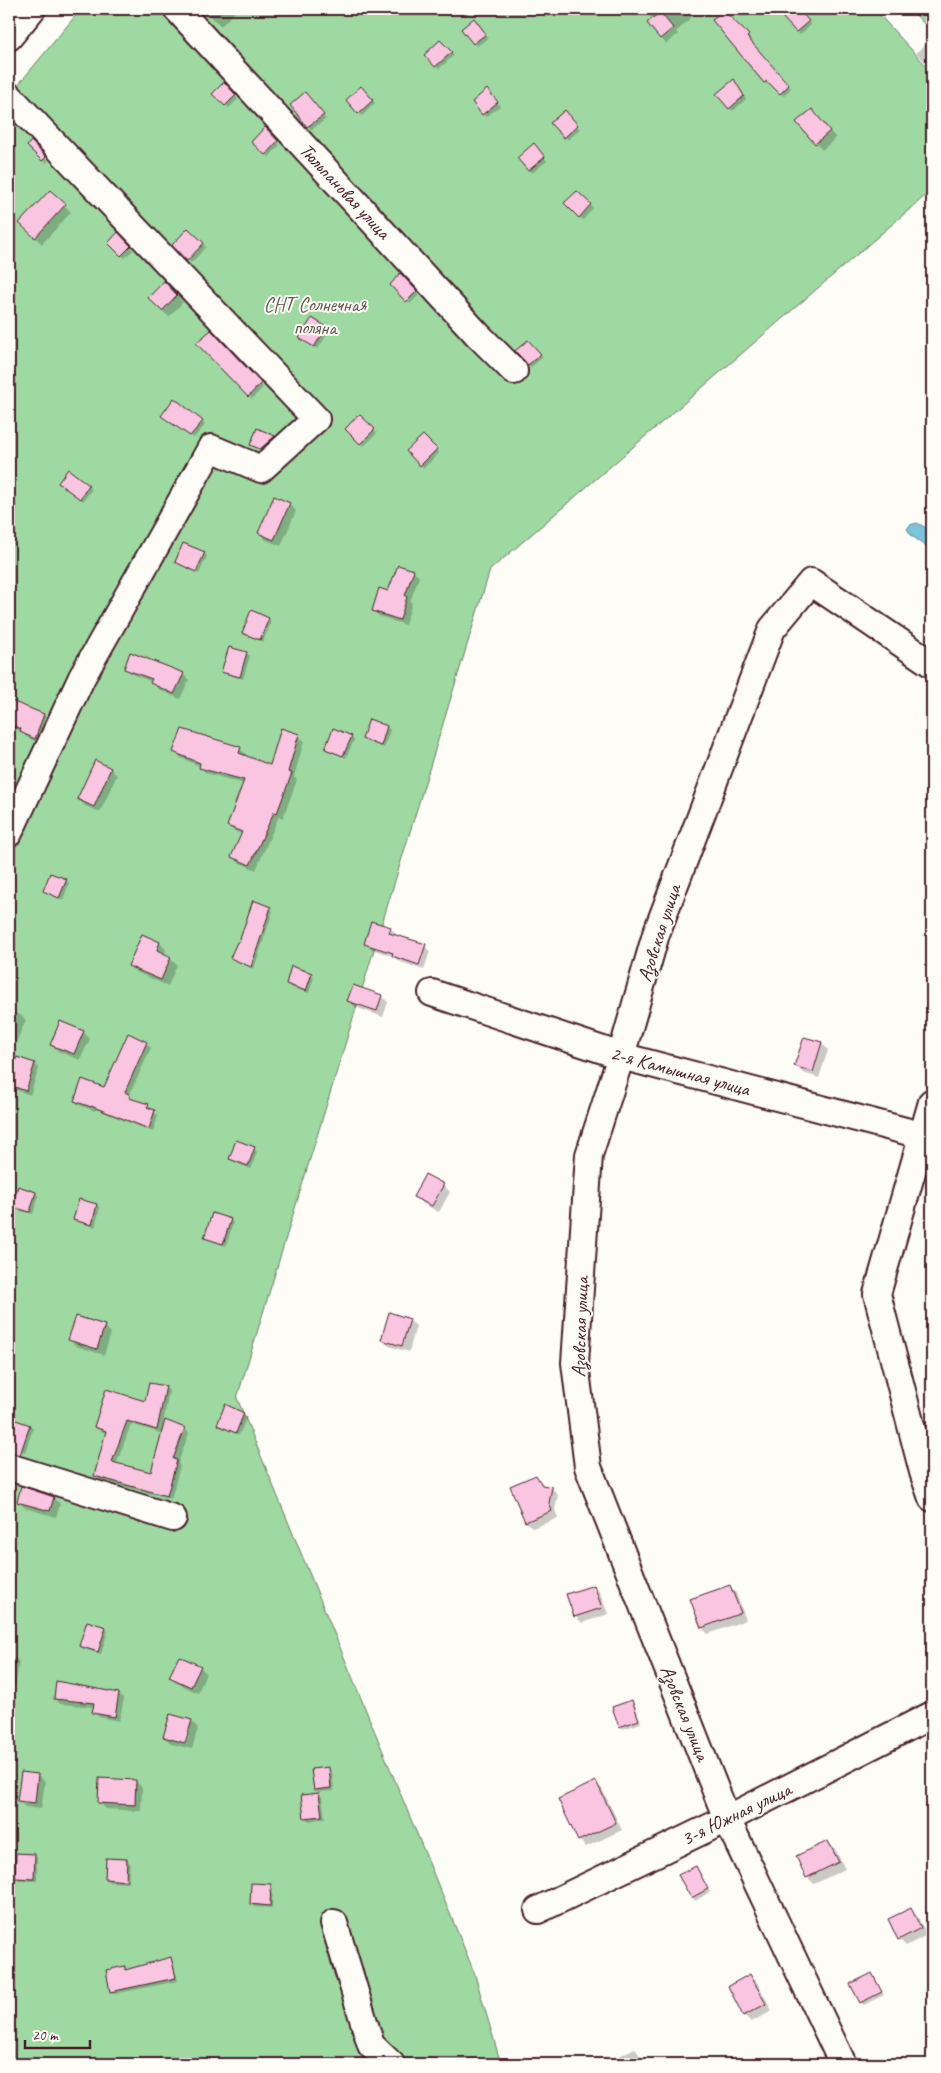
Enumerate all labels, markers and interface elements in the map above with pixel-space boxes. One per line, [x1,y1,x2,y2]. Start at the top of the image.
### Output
street label: Тюльпановая улица [294,138,397,246]
park label: СНТ Солнечная поляна [264,292,367,340]
street label: Азовская улица [632,880,688,985]
street label: 2-я Камышная улица [608,1040,754,1102]
street label: Азовская улица [566,1275,595,1378]
street label: Азовская улица [654,1662,716,1766]
street label: 3-я Южная улица [677,1776,797,1851]
scale bar [25,2018,90,2050]
text: 20 m [32,2026,59,2045]

